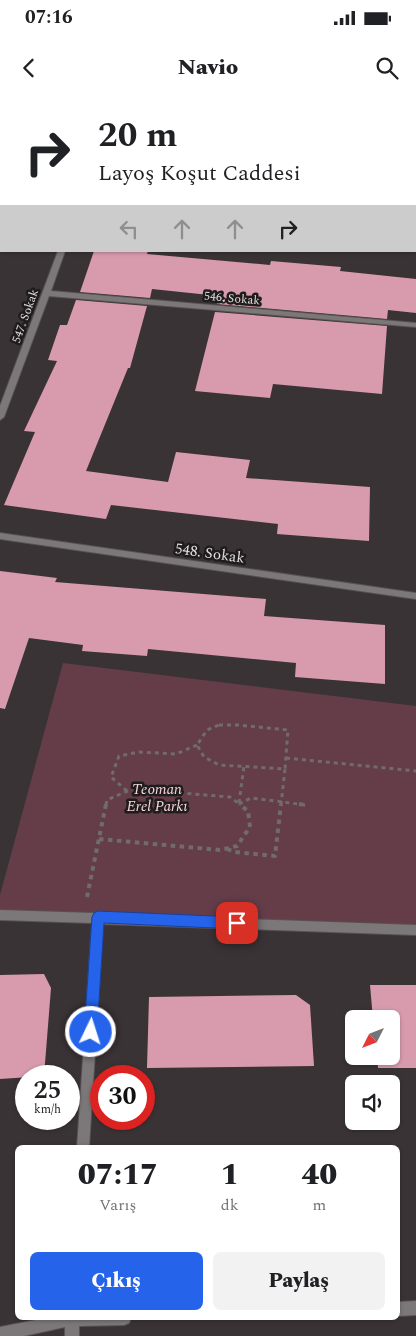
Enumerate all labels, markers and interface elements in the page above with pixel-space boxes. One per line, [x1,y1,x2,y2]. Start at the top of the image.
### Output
text: 07:16 [25,3,73,32]
text: Navio [178,51,238,84]
icon: back [15,54,43,82]
icon: search [373,54,401,82]
text: 20 m [98,109,178,162]
icon: right [15,120,80,185]
text: Layoş Koşut Caddesi [98,157,301,190]
icon: left [115,215,143,243]
icon: ahead [168,215,196,243]
icon: ahead [221,215,249,243]
icon: right [274,215,302,243]
street label: 547. Sokak [7,286,44,346]
street label: 546. Sokak [203,287,261,310]
street label: 548. Sokak [174,537,246,570]
park label: Teoman Erel Parkı [126,778,188,818]
pin [216,902,258,944]
icon: arrive [223,909,251,937]
position arrow [64,1005,116,1057]
north arrow [345,1010,400,1065]
map controls [345,1010,400,1130]
speed limit sign: 30 [90,1065,155,1130]
text: 25 [33,1072,62,1110]
button: sound [345,1075,400,1130]
text: km/h [34,1100,61,1119]
text: 07:17 [78,1152,158,1198]
text: 1 [221,1152,239,1198]
text: 40 [301,1152,337,1198]
text: Varış [99,1193,136,1217]
text: dk [221,1193,239,1217]
text: m [312,1193,326,1217]
button: Çıkış [30,1252,203,1310]
button: Paylaş [213,1252,385,1310]

